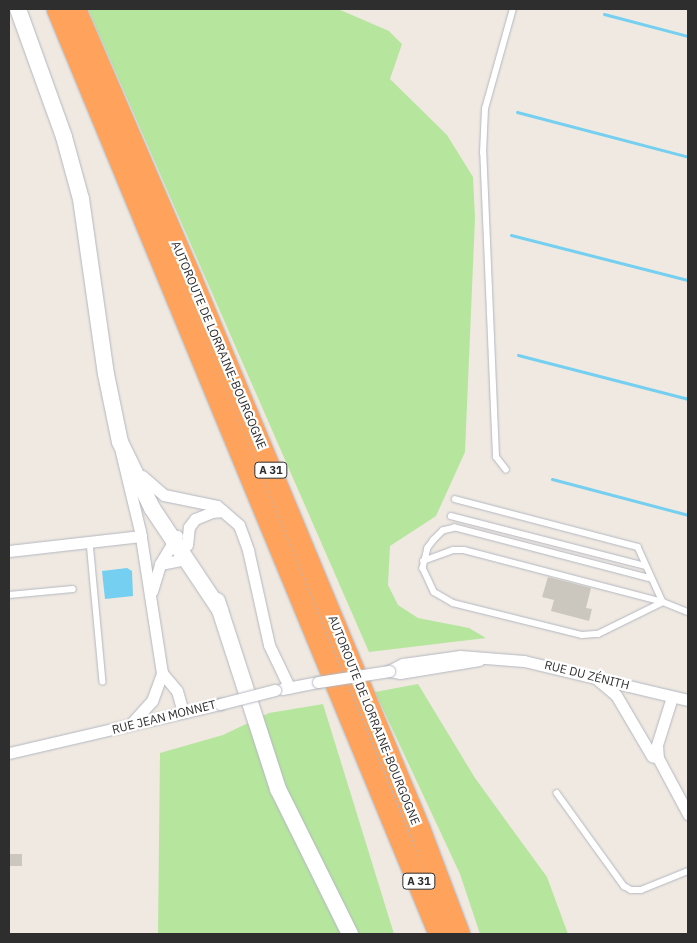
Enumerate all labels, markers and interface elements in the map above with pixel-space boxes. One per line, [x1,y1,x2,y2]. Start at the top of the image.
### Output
street label: AUTOROUTE DE LORRAINE-BOURGOGNE [169,239,269,451]
road number: A 31 [254,462,288,478]
street label: AUTOROUTE DE LORRAINE-BOURGOGNE [325,613,423,827]
street label: RUE DU ZÉNITH [543,657,631,693]
street label: RUE JEAN MONNET [110,697,218,737]
road number: A 31 [402,872,436,889]

